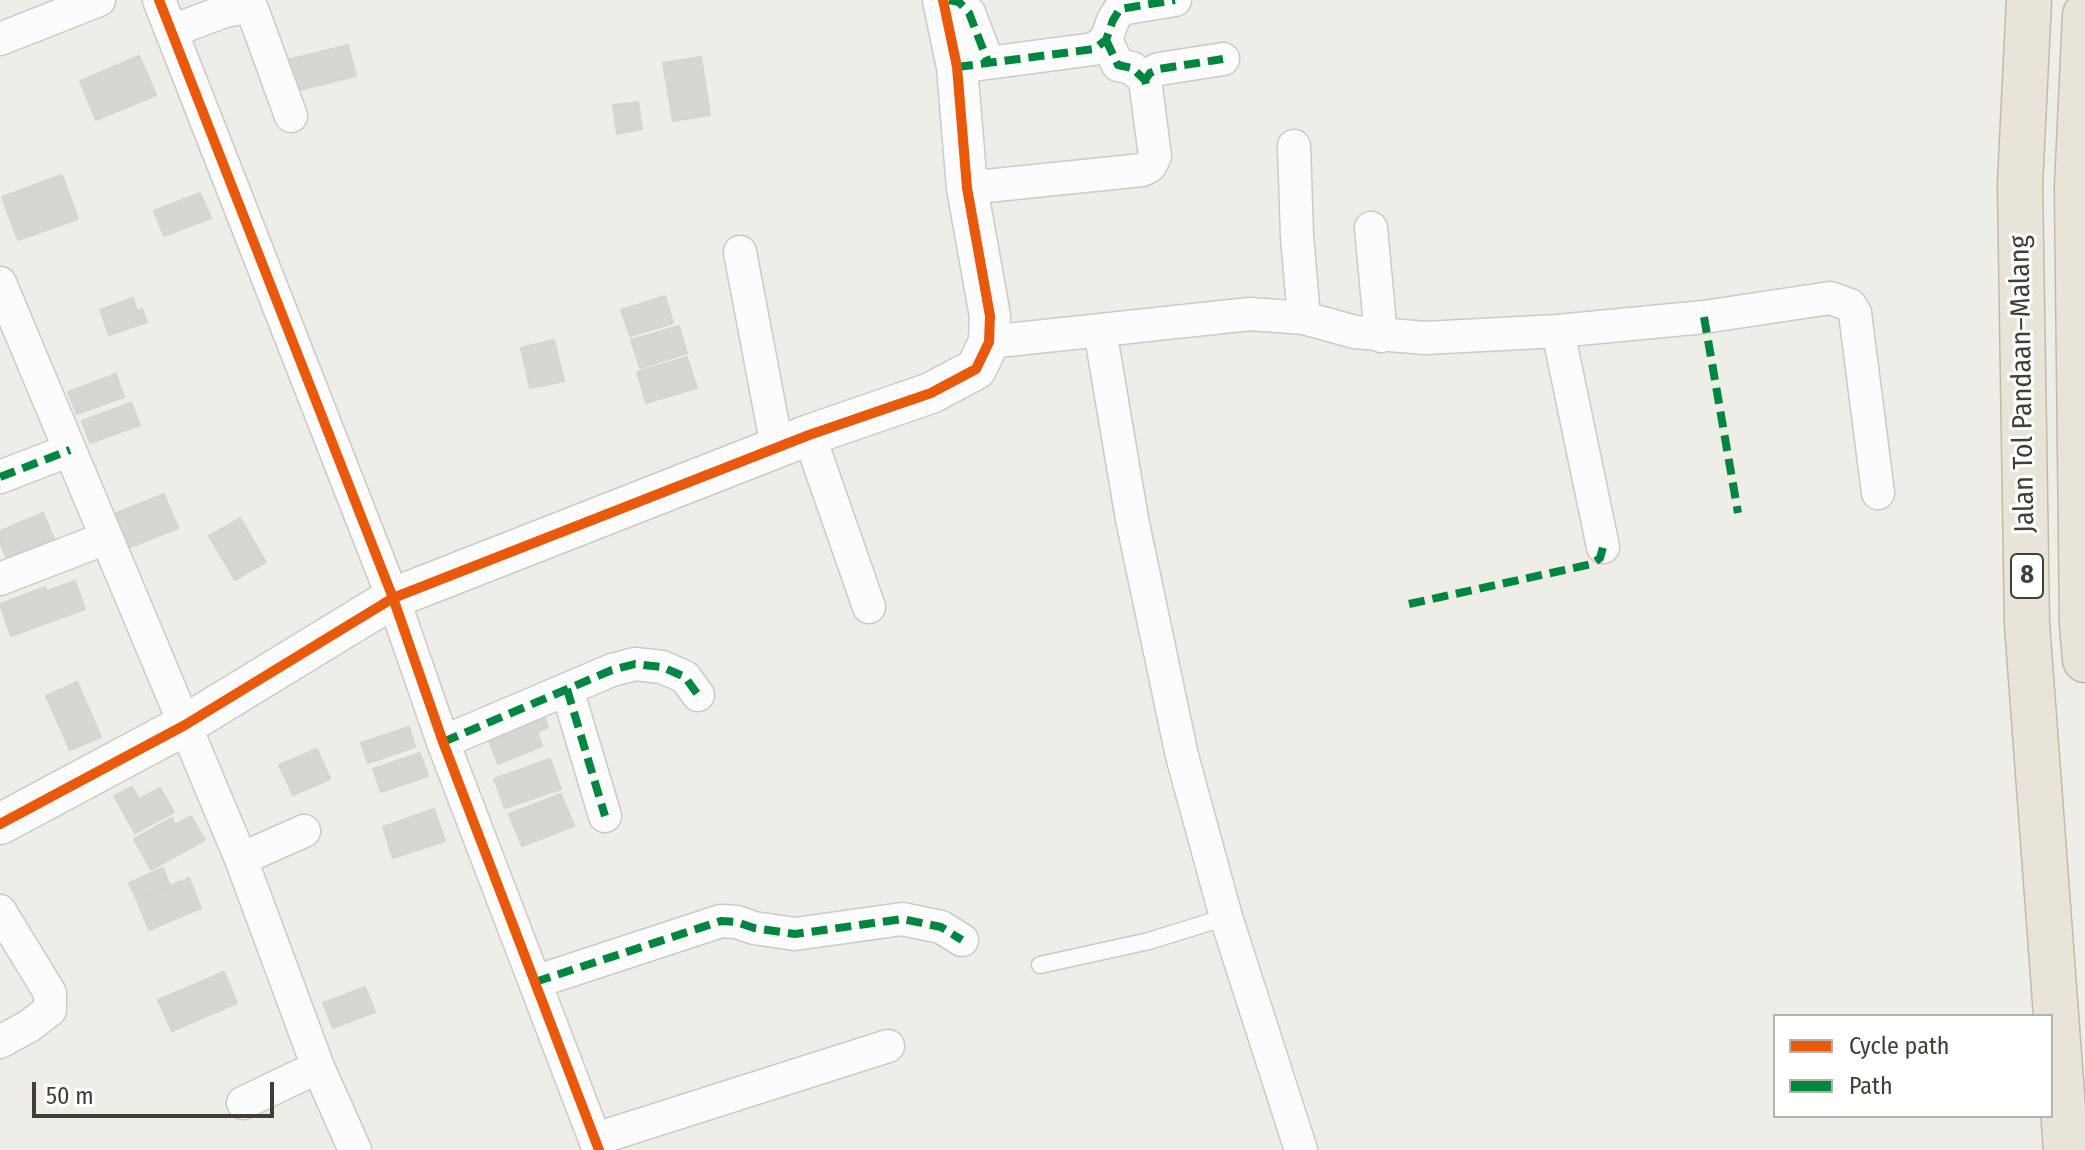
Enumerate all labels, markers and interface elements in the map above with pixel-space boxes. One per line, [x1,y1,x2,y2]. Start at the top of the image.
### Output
street label: Jalan Tol Pandaan–Malang [2004,235,2042,533]
road number: 8 [2011,554,2043,598]
legend [1773,1014,2053,1118]
text: Cycle path [1849,1032,1949,1060]
scale bar [36,1066,278,1116]
text: Path [1849,1072,1893,1100]
text: 50 m [46,1082,94,1110]

